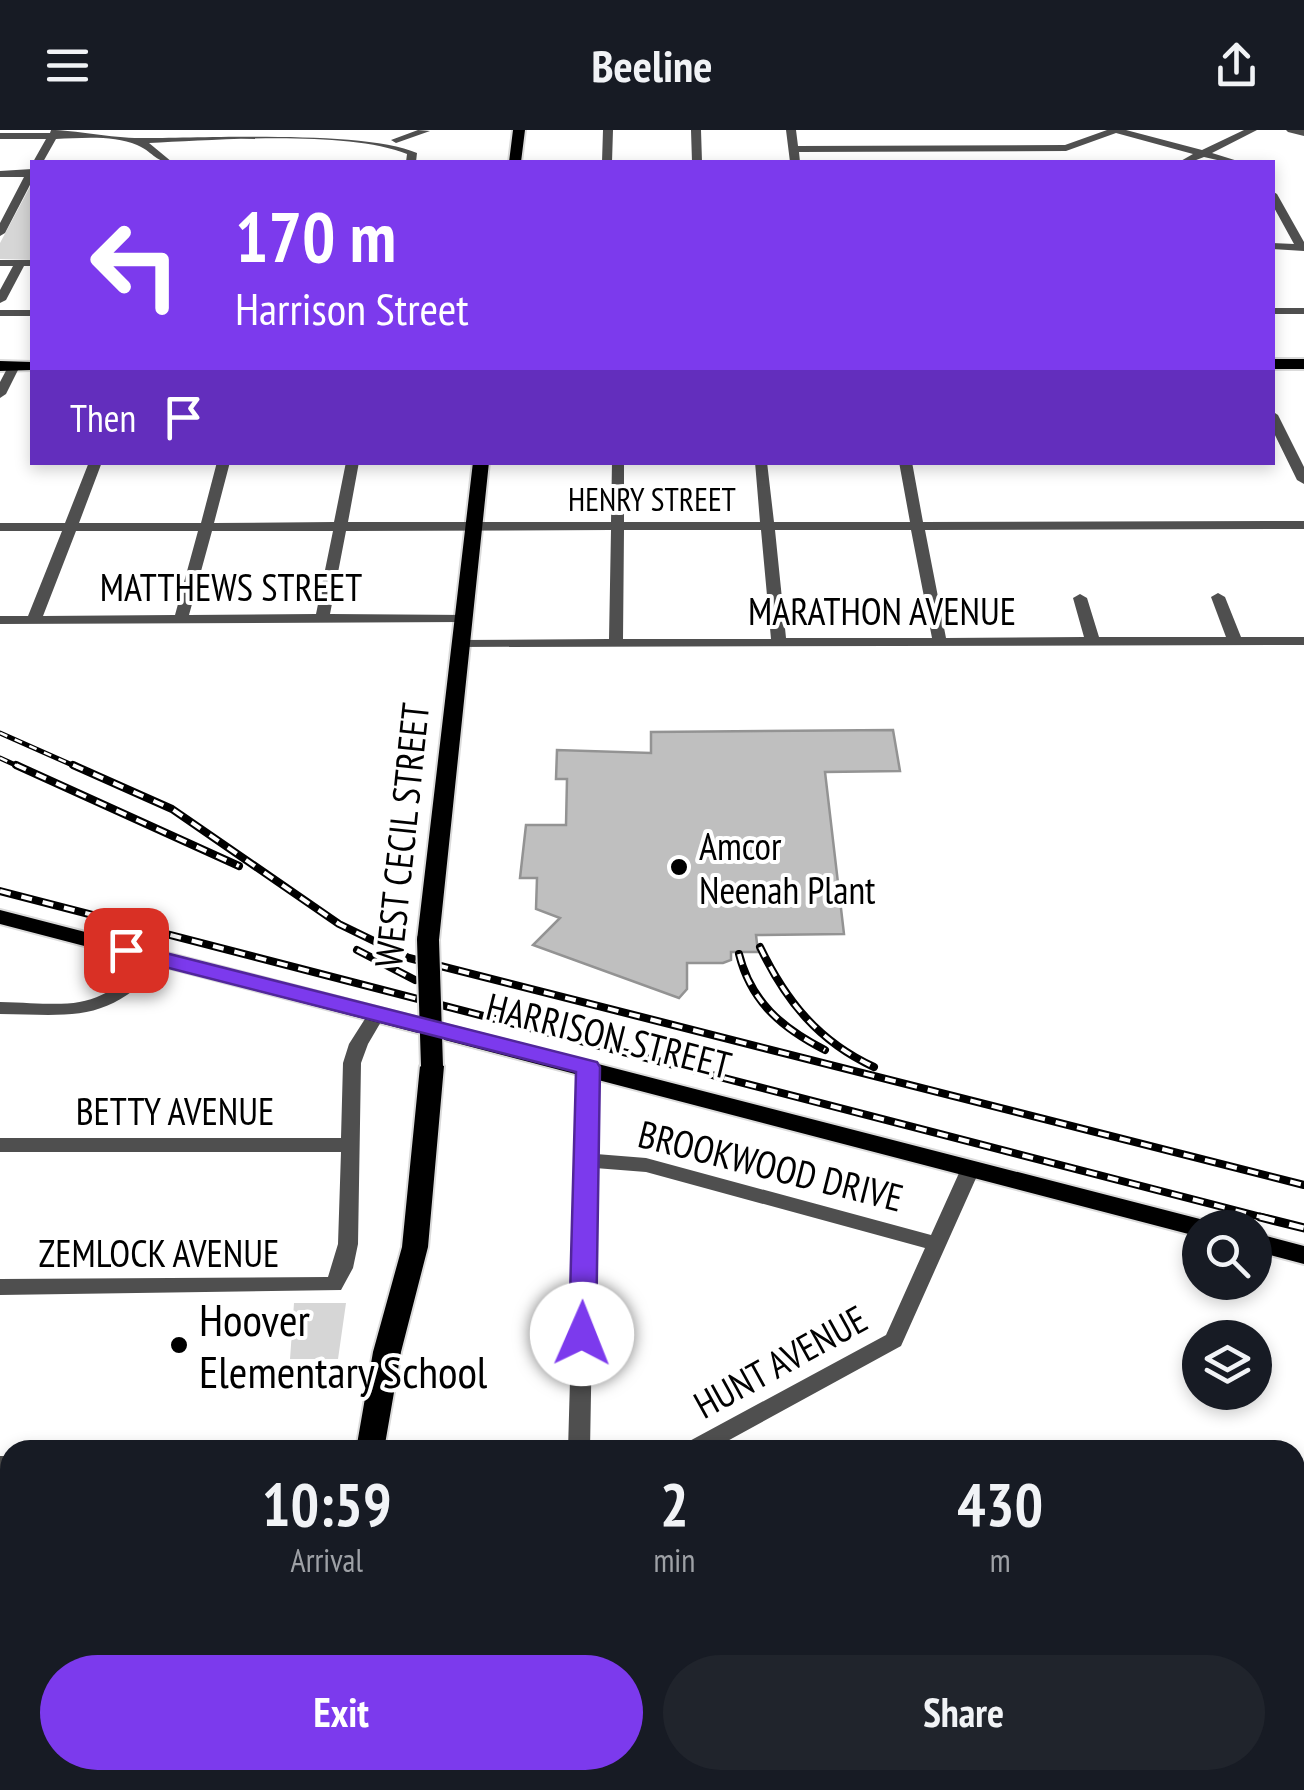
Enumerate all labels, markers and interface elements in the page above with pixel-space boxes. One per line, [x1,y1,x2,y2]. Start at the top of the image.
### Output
text: Beeline [591,36,713,94]
icon: menu [40,38,95,93]
icon: share [1209,38,1264,93]
text: 170 m [235,191,396,281]
icon: left [70,200,200,330]
text: Harrison Street [235,279,469,337]
icon: arrive [156,390,211,445]
text: Then [70,393,136,442]
street label: HENRY STREET [568,478,736,520]
street label: MATTHEWS STREET [100,562,362,611]
street label: MARATHON AVENUE [748,586,1016,635]
street label: WEST CECIL STREET [363,700,439,970]
place label: Amcor Neenah Plant [699,821,876,914]
marker: Amcor Neenah Plant [668,856,690,878]
pin [84,908,169,993]
icon: arrive [99,923,154,978]
street label: HARRISON STREET [482,981,736,1089]
street label: BETTY AVENUE [76,1086,274,1135]
street label: BROOKWOOD DRIVE [634,1108,908,1222]
map controls [1182,1210,1272,1410]
button: search [1182,1210,1272,1300]
street label: ZEMLOCK AVENUE [39,1228,279,1277]
position arrow [530,1282,634,1386]
place label: Hoover Elementary School [199,1290,488,1400]
street label: HUNT AVENUE [685,1293,875,1429]
button: layers [1182,1320,1272,1410]
marker: Hoover Elementary School [168,1334,190,1356]
text: 10:59 [262,1465,392,1543]
text: 2 [660,1465,689,1543]
text: 430 [957,1465,1043,1543]
text: Arrival [291,1539,363,1581]
text: min [653,1539,695,1581]
text: m [990,1539,1011,1581]
button: Exit [40,1655,643,1770]
button: Share [663,1655,1265,1770]

